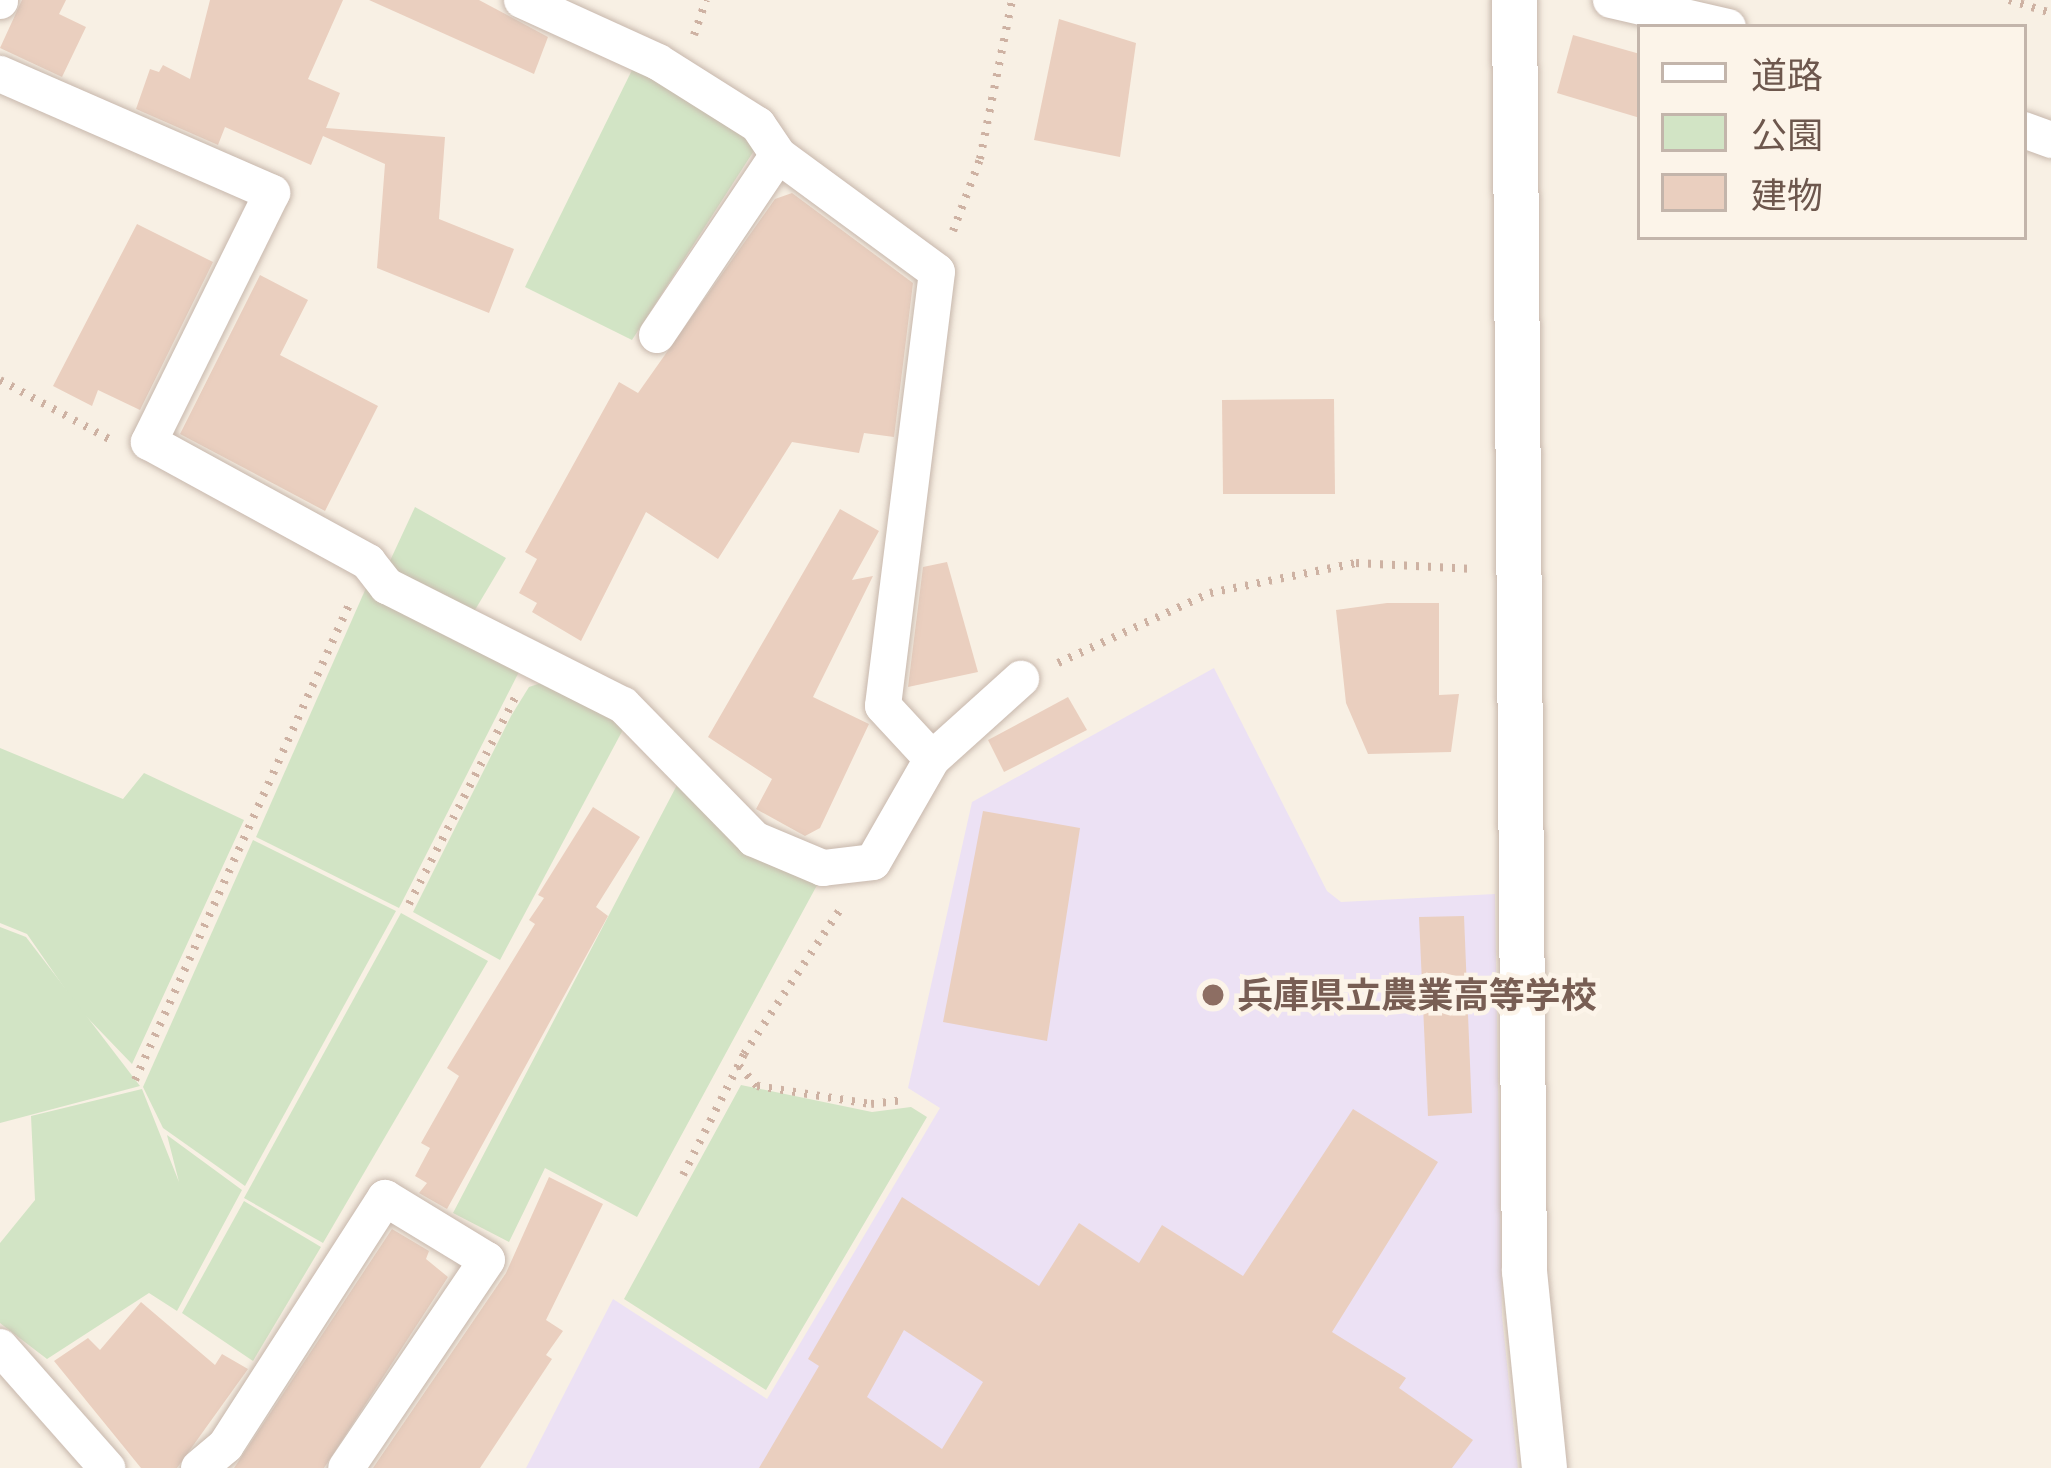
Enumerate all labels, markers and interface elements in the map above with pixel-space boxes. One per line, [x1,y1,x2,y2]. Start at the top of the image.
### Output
legend [1637,24,2027,240]
text: 道路 [1751,52,1823,96]
text: 公園 [1751,112,1823,156]
text: 建物 [1751,172,1823,216]
place label: 兵庫県立農業高等学校 [1237,973,1597,1017]
marker: 兵庫県立農業高等学校 [1200,982,1226,1008]

